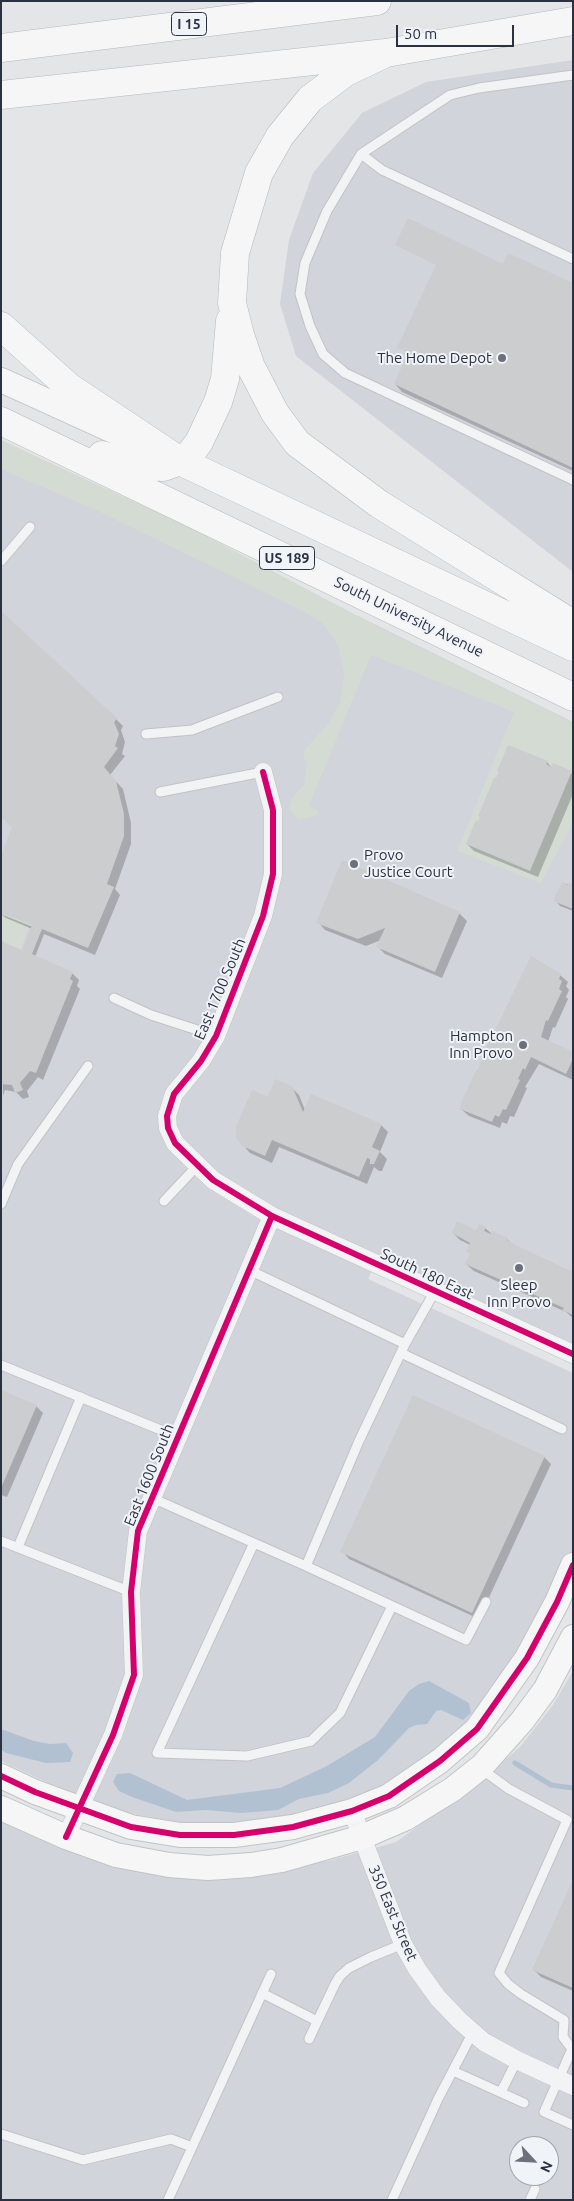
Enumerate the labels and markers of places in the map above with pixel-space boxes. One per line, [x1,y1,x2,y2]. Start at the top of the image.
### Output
place label: The Home Depot [377,349,492,367]
marker: The Home Depot [496,352,508,364]
place label: Provo Justice Court [364,846,453,881]
marker: Provo Justice Court [348,858,360,870]
place label: Hampton Inn Provo [449,1027,513,1062]
marker: Hampton Inn Provo [517,1039,529,1051]
marker: Sleep Inn Provo [513,1262,525,1274]
place label: Sleep Inn Provo [487,1276,551,1311]

